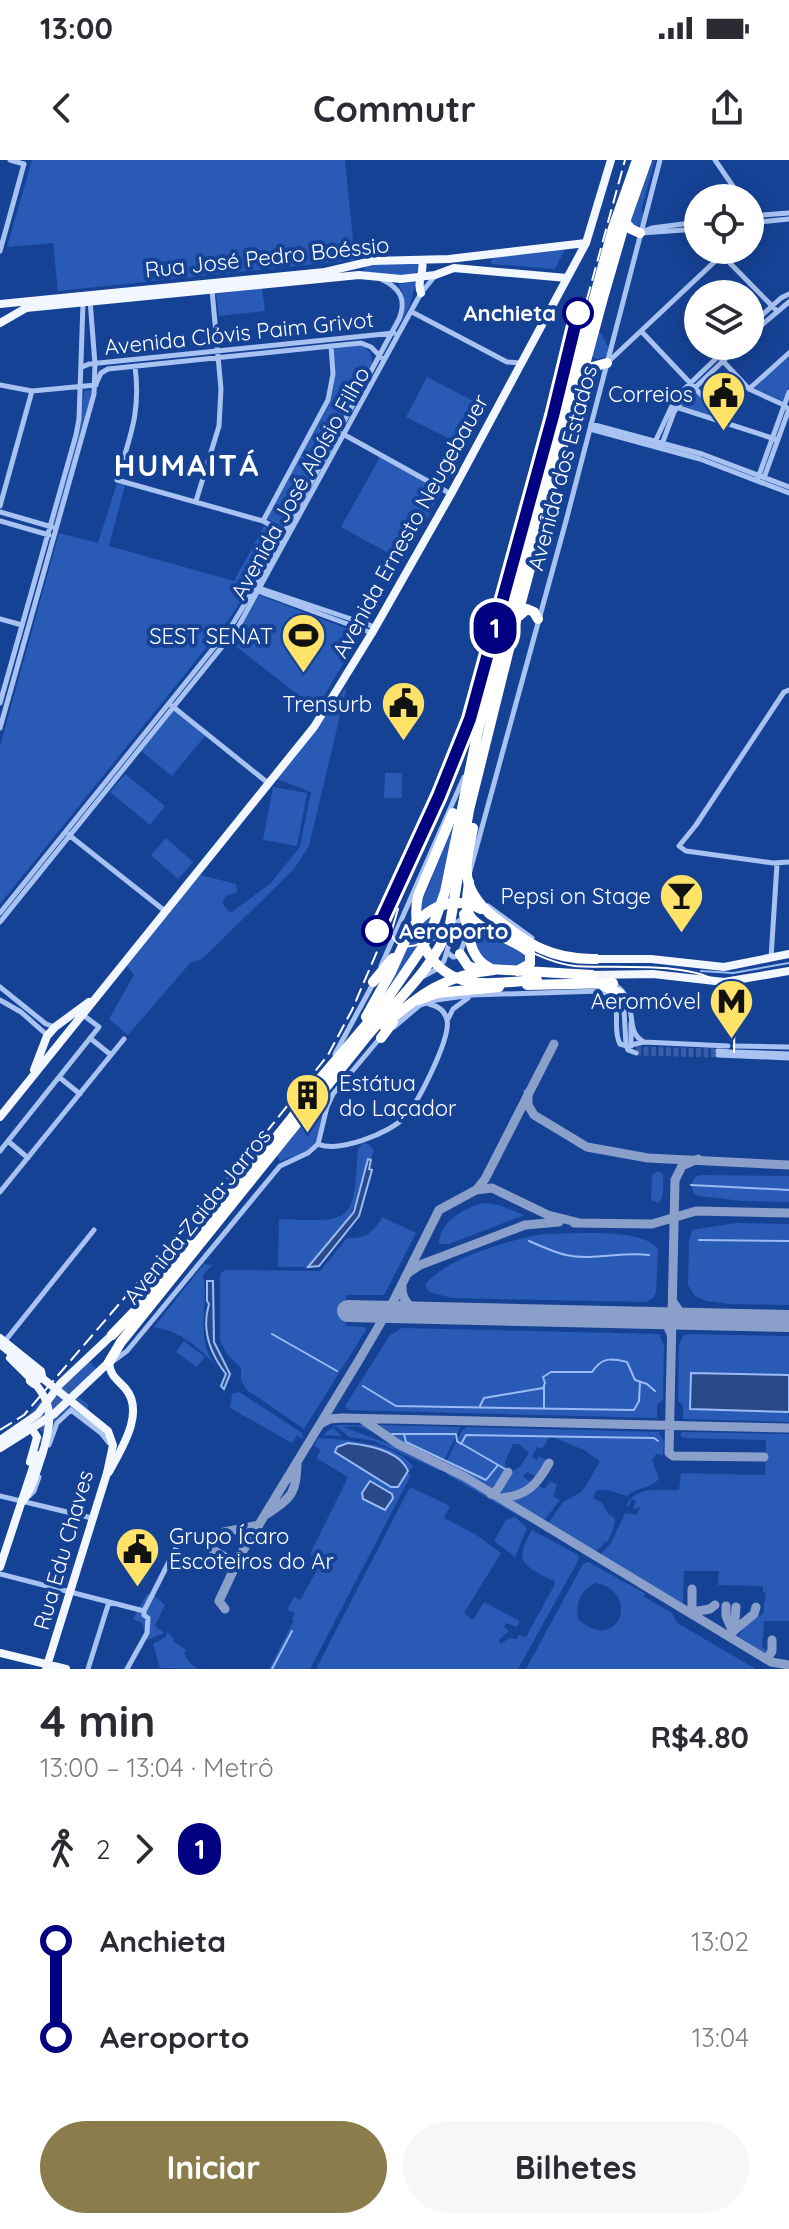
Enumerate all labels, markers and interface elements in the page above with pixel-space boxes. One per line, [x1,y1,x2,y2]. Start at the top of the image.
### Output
text: 13:00 [40,9,113,47]
icon: back [40,86,84,130]
text: Commutr [313,86,476,131]
icon: share [705,86,749,130]
map controls [684,184,764,360]
button: locate [684,184,764,264]
street label: Rua José Pedro Boéssio [143,230,391,284]
button: layers [684,280,764,360]
marker: Anchieta [563,298,593,328]
place label: Anchieta [464,299,556,327]
street label: Avenida Clóvis Paim Grivot [103,305,375,361]
street label: Avenida José Aloísio Filho [224,362,376,604]
street label: Avenida dos Estados [521,362,603,574]
public building icon: Correios [700,370,748,433]
place label: Correios [608,380,693,408]
street label: Avenida Ernesto Neugebauer [326,389,495,663]
district label: HUMAITÁ [114,446,260,484]
line badge: 1 [469,602,521,654]
text: 1 [490,610,500,645]
sports icon: SEST SENAT [280,612,328,675]
place label: SEST SENAT [149,622,273,650]
public building icon: Trensurb [379,680,427,743]
place label: Trensurb [282,690,372,718]
bar icon: Pepsi on Stage [658,872,706,935]
place label: Pepsi on Stage [500,882,651,910]
marker: Aeroporto [362,916,392,946]
place label: Aeroporto [399,917,509,945]
metro station icon: Aeromóvel [708,977,756,1040]
place label: Aeromóvel [591,987,701,1015]
place label: Estátua do Laçador [339,1069,457,1122]
building icon: Estátua do Laçador [284,1072,332,1135]
street label: Avenida Zaida Jarros [117,1122,277,1310]
street label: Rua Edu Chaves [27,1467,99,1633]
place label: Grupo Ícaro Escoteiros do Ar [169,1522,334,1575]
public building icon: Grupo Ícaro Escoteiros do Ar [114,1525,162,1588]
text: 4 min [40,1693,155,1748]
text: R$4.80 [651,1718,749,1756]
text: 13:00 – 13:04 · Metrô [40,1751,274,1784]
icon: walk [40,1827,84,1871]
icon: forward [122,1827,166,1871]
text: 1 [194,1831,205,1866]
text: 2 [96,1833,110,1866]
text: Anchieta [100,1922,226,1960]
text: 13:02 [691,1925,749,1958]
text: Aeroporto [100,2018,249,2056]
text: 13:04 [692,2021,749,2054]
button: Iniciar [40,2121,387,2213]
button: Bilhetes [403,2121,749,2213]

